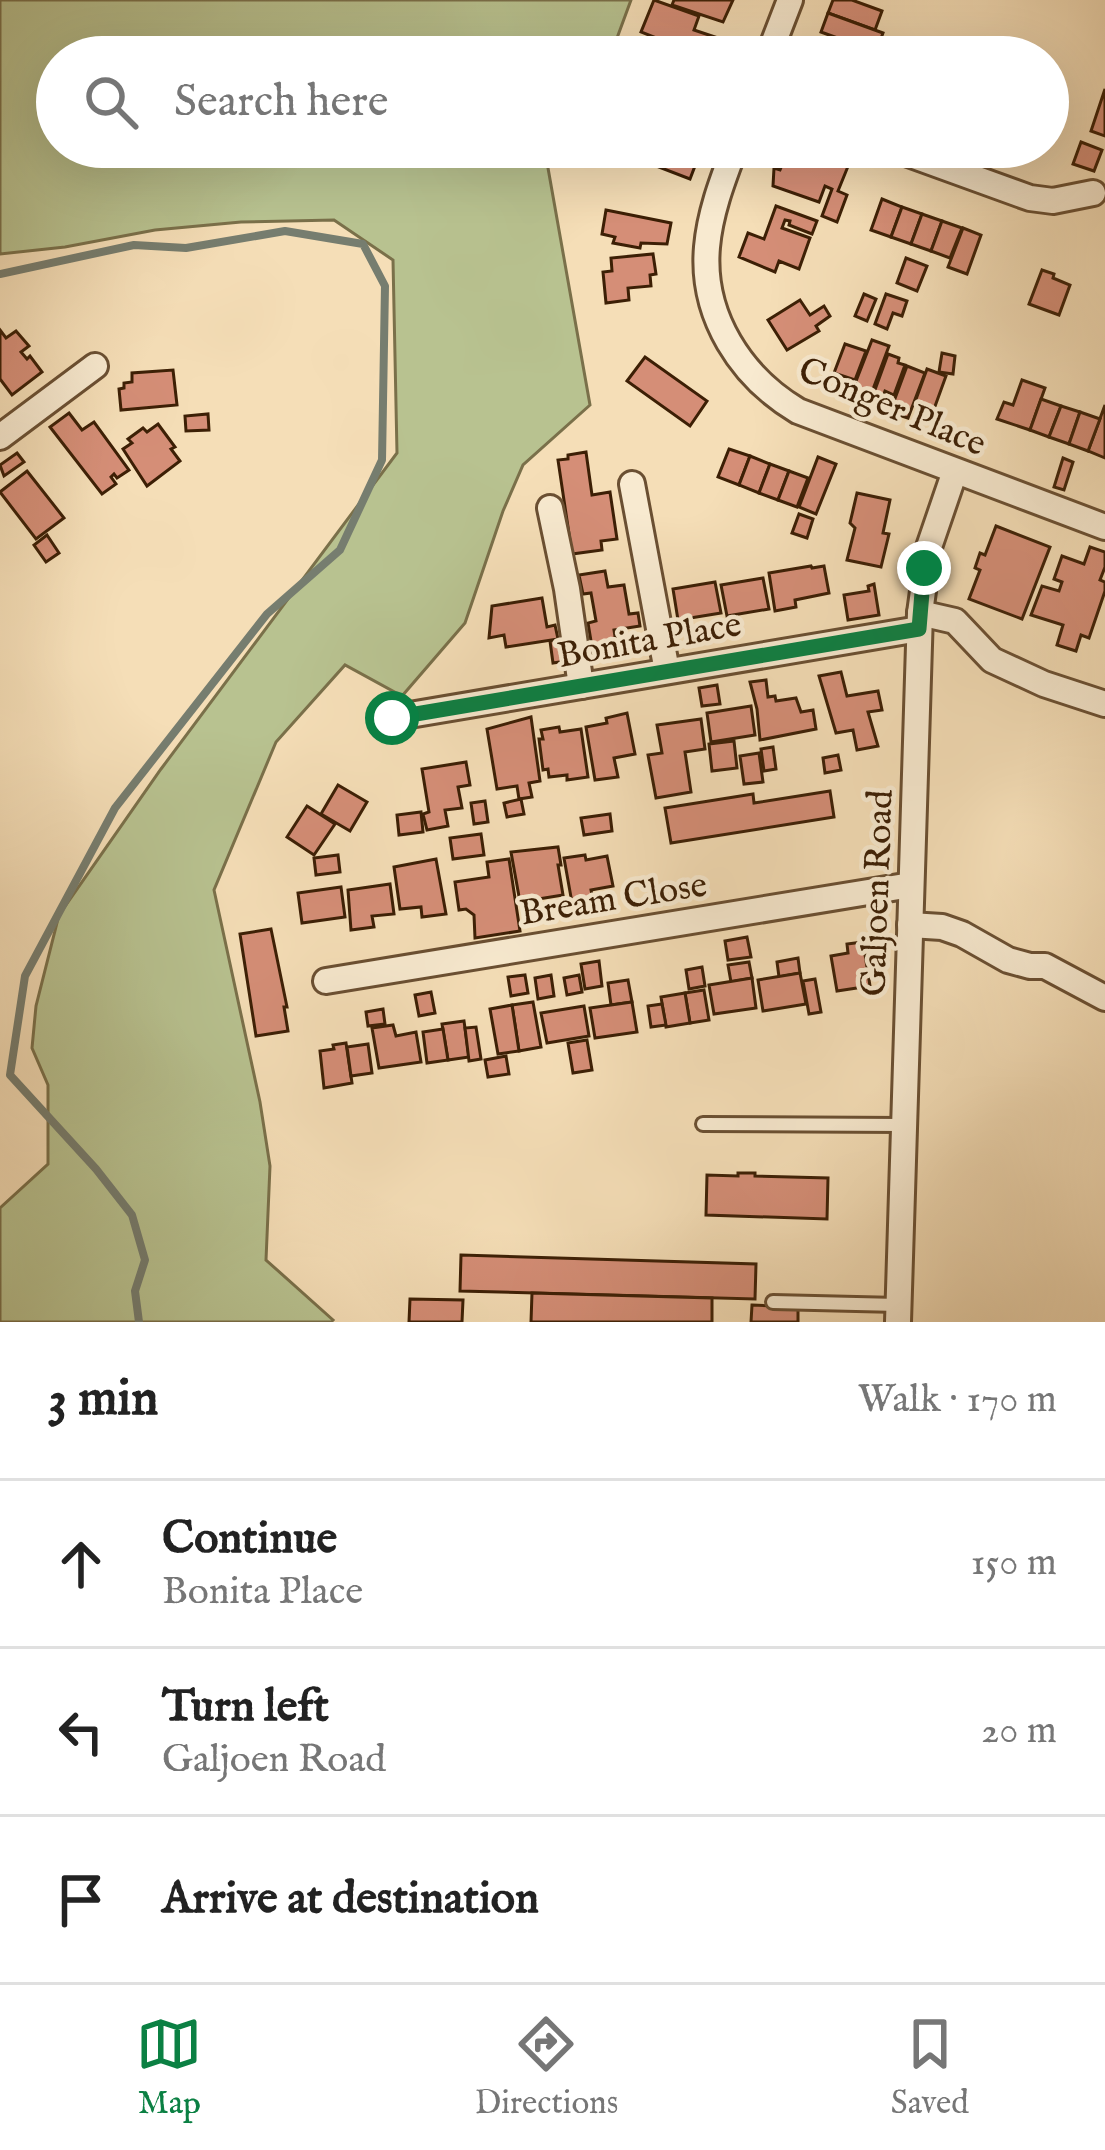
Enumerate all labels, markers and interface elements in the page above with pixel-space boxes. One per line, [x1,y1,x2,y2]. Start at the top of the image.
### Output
search box [36,36,1069,168]
icon: search [78,69,144,135]
text: Search here [174,74,388,131]
street label: Conger Place [791,348,993,468]
route end [897,541,951,595]
street label: Bonita Place [554,602,745,680]
route start [365,691,419,745]
street label: Galjoen Road [851,788,905,997]
street label: Bream Close [517,862,710,937]
text: 3 min [48,1368,158,1433]
text: Walk · 170 m [858,1376,1057,1425]
text: Continue [162,1511,337,1568]
icon: ahead [48,1531,114,1597]
text: 150 m [971,1539,1057,1588]
text: Bonita Place [162,1568,363,1617]
text: Turn left [162,1679,329,1736]
icon: left [48,1699,114,1765]
text: 20 m [981,1707,1057,1756]
text: Galjoen Road [162,1736,386,1785]
icon: arrive [48,1867,114,1933]
text: Arrive at destination [162,1871,539,1928]
tab: Map [136,2011,202,2125]
tab: Directions [475,2011,618,2125]
tab: Saved [891,2011,969,2125]

